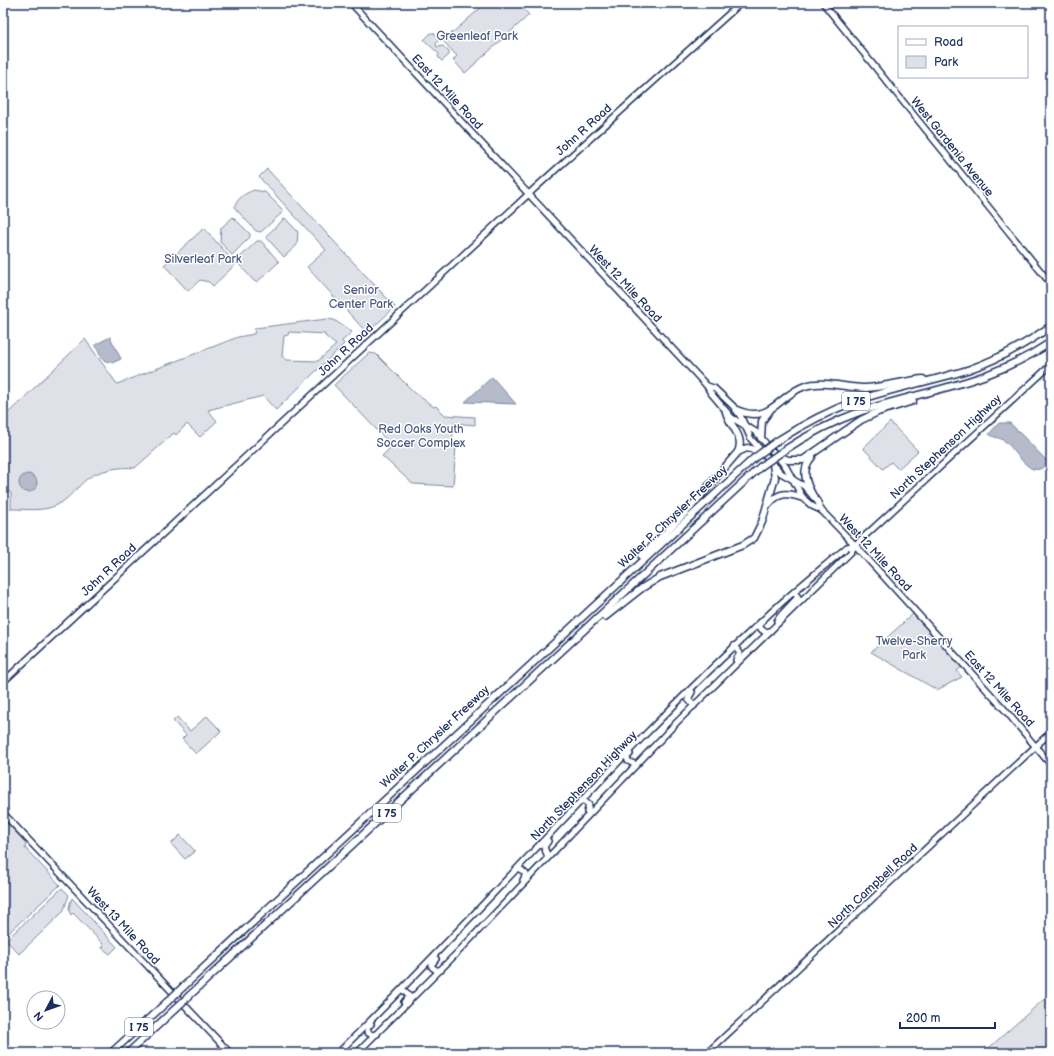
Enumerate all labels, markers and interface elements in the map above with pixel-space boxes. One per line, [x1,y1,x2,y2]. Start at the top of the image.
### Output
legend [898,26,1028,78]
park label: Greenleaf Park [436,29,518,44]
text: Road [934,35,963,50]
street label: East 12 Mile Road [408,51,486,133]
text: Park [934,55,958,70]
street label: West Gardenia Avenue [907,94,997,200]
street label: John R Road [553,101,615,159]
street label: West 12 Mile Road [585,242,665,326]
park label: Silverleaf Park [164,252,242,267]
park label: Senior Center Park [329,283,393,312]
street label: John R Road [315,320,377,379]
street label: North Stephenson Highway [887,391,1005,503]
road number: I 75 [842,392,870,410]
park label: Red Oaks Youth Soccer Complex [377,422,466,451]
street label: Walter P. Chrysler Freeway [615,462,731,572]
street label: West 12 Mile Road [835,511,915,595]
street label: John R Road [78,540,140,599]
park label: Twelve-Sherry Park [876,634,953,663]
street label: East 12 Mile Road [961,648,1037,730]
street label: Walter P. Chrysler Freeway [377,682,493,792]
street label: North Stephenson Highway [528,728,641,844]
road number: I 75 [373,804,401,822]
street label: North Campbell Road [825,840,921,932]
street label: West 13 Mile Road [83,884,163,968]
north arrow [26,990,66,1030]
scale bar [900,1004,995,1030]
text: N [31,1009,46,1024]
text: 200 m [906,1011,940,1026]
road number: I 75 [125,1018,153,1036]

